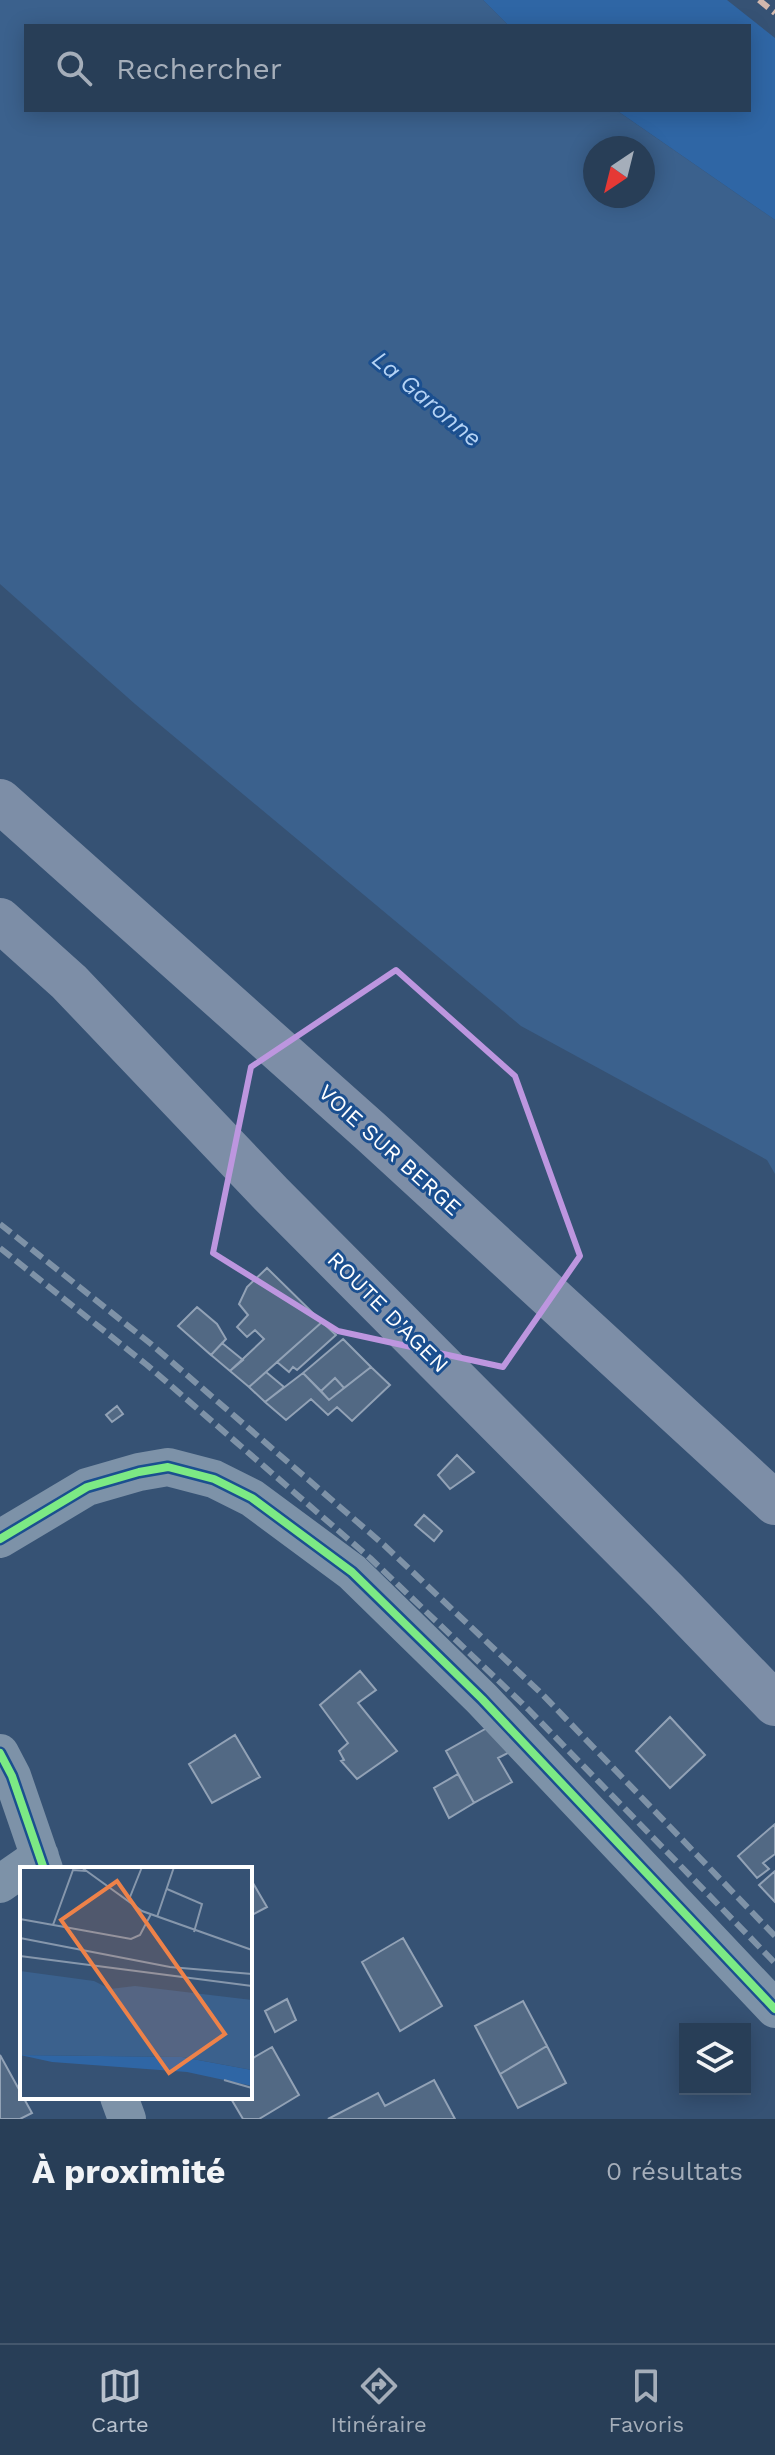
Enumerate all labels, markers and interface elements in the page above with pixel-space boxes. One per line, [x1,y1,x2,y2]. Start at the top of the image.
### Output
search box [24,24,751,112]
icon: search [52,46,96,90]
text: Rechercher [116,51,282,86]
north arrow [583,136,655,208]
water label: La Garonne [367,345,487,453]
street label: VOIE SUR BERGE [314,1079,466,1221]
street label: ROUTE D'AGEN [322,1246,454,1378]
inset map [20,1867,252,2099]
map controls [679,2023,751,2095]
button: layers [679,2023,751,2095]
text: À proximité [32,2151,226,2191]
text: 0 résultats [606,2156,743,2186]
tab: Carte [91,2364,149,2437]
tab: Itinéraire [331,2364,427,2437]
tab: Favoris [609,2364,684,2437]

